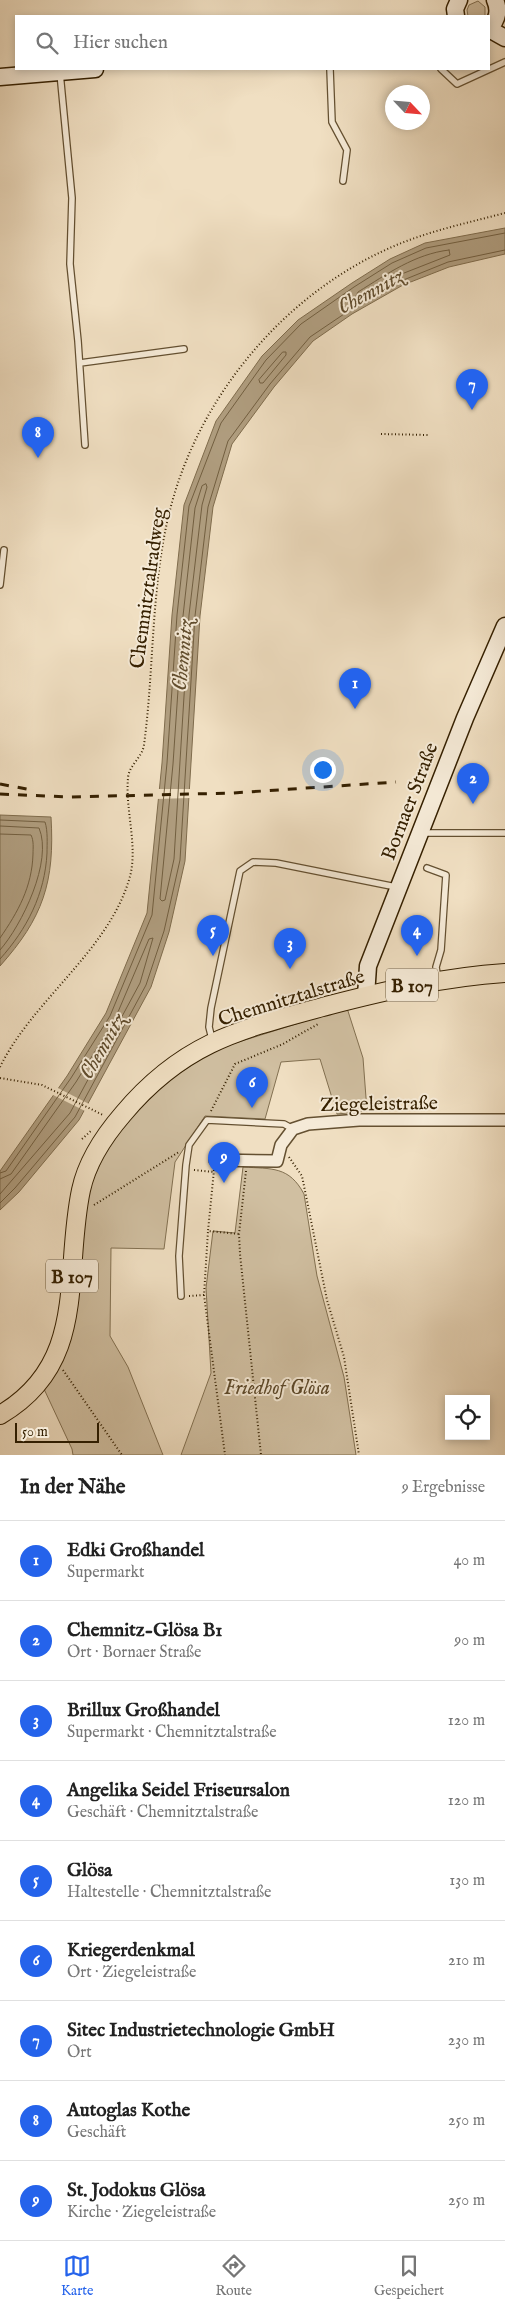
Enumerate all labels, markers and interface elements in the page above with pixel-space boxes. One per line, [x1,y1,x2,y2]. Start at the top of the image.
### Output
search box [15,15,490,70]
icon: search [33,29,61,57]
text: Hier suchen [73,31,168,55]
north arrow [385,85,430,130]
water label: Chemnitz [333,262,410,321]
pin: 7 [456,369,488,410]
pin: 8 [22,417,54,458]
street label: Chemnitztalradweg [125,505,172,670]
water label: Chemnitz [167,616,200,692]
pin: 1 [339,668,371,709]
street label: Bornaer Straße [376,739,444,864]
your location [310,757,336,783]
pin: 2 [457,763,489,804]
pin: 5 [197,915,229,956]
pin: 4 [401,915,433,956]
pin: 3 [274,928,306,969]
street label: Chemnitztalstraße [215,964,368,1033]
road number: B 107 [386,968,438,1002]
water label: Chemnitz [74,1007,134,1084]
pin: 6 [236,1067,268,1108]
street label: Ziegeleistraße [320,1091,438,1118]
pin: 9 [208,1142,240,1183]
road number: B 107 [46,1260,98,1292]
park label: Friedhof Glösa [224,1376,330,1401]
map controls [445,1395,490,1440]
button: locate [445,1395,490,1440]
scale bar [15,1420,99,1443]
text: 50 m [22,1423,48,1441]
text: In der Nähe [20,1474,126,1501]
text: 9 Ergebnisse [402,1478,485,1498]
text: Edki Großhandel [67,1539,204,1563]
text: 1 [33,1551,39,1571]
text: 40 m [453,1551,485,1571]
text: Supermarkt [67,1563,145,1583]
text: Chemnitz-Glösa B1 [67,1619,222,1643]
text: 2 [32,1631,40,1651]
text: 90 m [454,1631,485,1651]
text: Ort · Bornaer Straße [67,1643,201,1663]
text: Brillux Großhandel [67,1699,220,1723]
text: 3 [33,1711,39,1731]
text: 120 m [448,1711,485,1731]
text: Supermarkt · Chemnitztalstraße [67,1723,277,1743]
text: Angelika Seidel Friseursalon [67,1779,290,1803]
text: 4 [32,1791,40,1811]
text: 120 m [448,1791,485,1811]
text: Geschäft · Chemnitztalstraße [67,1803,258,1823]
text: Glösa [67,1859,112,1883]
text: 5 [33,1871,39,1891]
text: 130 m [449,1871,485,1891]
text: Haltestelle · Chemnitztalstraße [67,1883,271,1903]
text: Kriegerdenkmal [67,1939,195,1963]
text: 6 [33,1951,39,1971]
text: 210 m [448,1951,485,1971]
text: Ort · Ziegeleistraße [67,1963,196,1983]
text: Sitec Industrietechnologie GmbH [67,2019,335,2043]
text: 7 [32,2031,40,2051]
text: 230 m [448,2031,485,2051]
text: Ort [67,2043,92,2063]
text: Autoglas Kothe [67,2099,190,2123]
text: 8 [33,2111,39,2131]
text: 250 m [448,2111,485,2131]
text: Geschäft [67,2123,126,2143]
text: St. Jodokus Glösa [67,2179,205,2203]
text: 9 [33,2191,39,2211]
text: 250 m [448,2191,485,2211]
text: Kirche · Ziegeleistraße [67,2203,216,2223]
tab: Karte [61,2252,94,2300]
tab: Route [215,2252,252,2300]
tab: Gespeichert [374,2252,444,2300]

